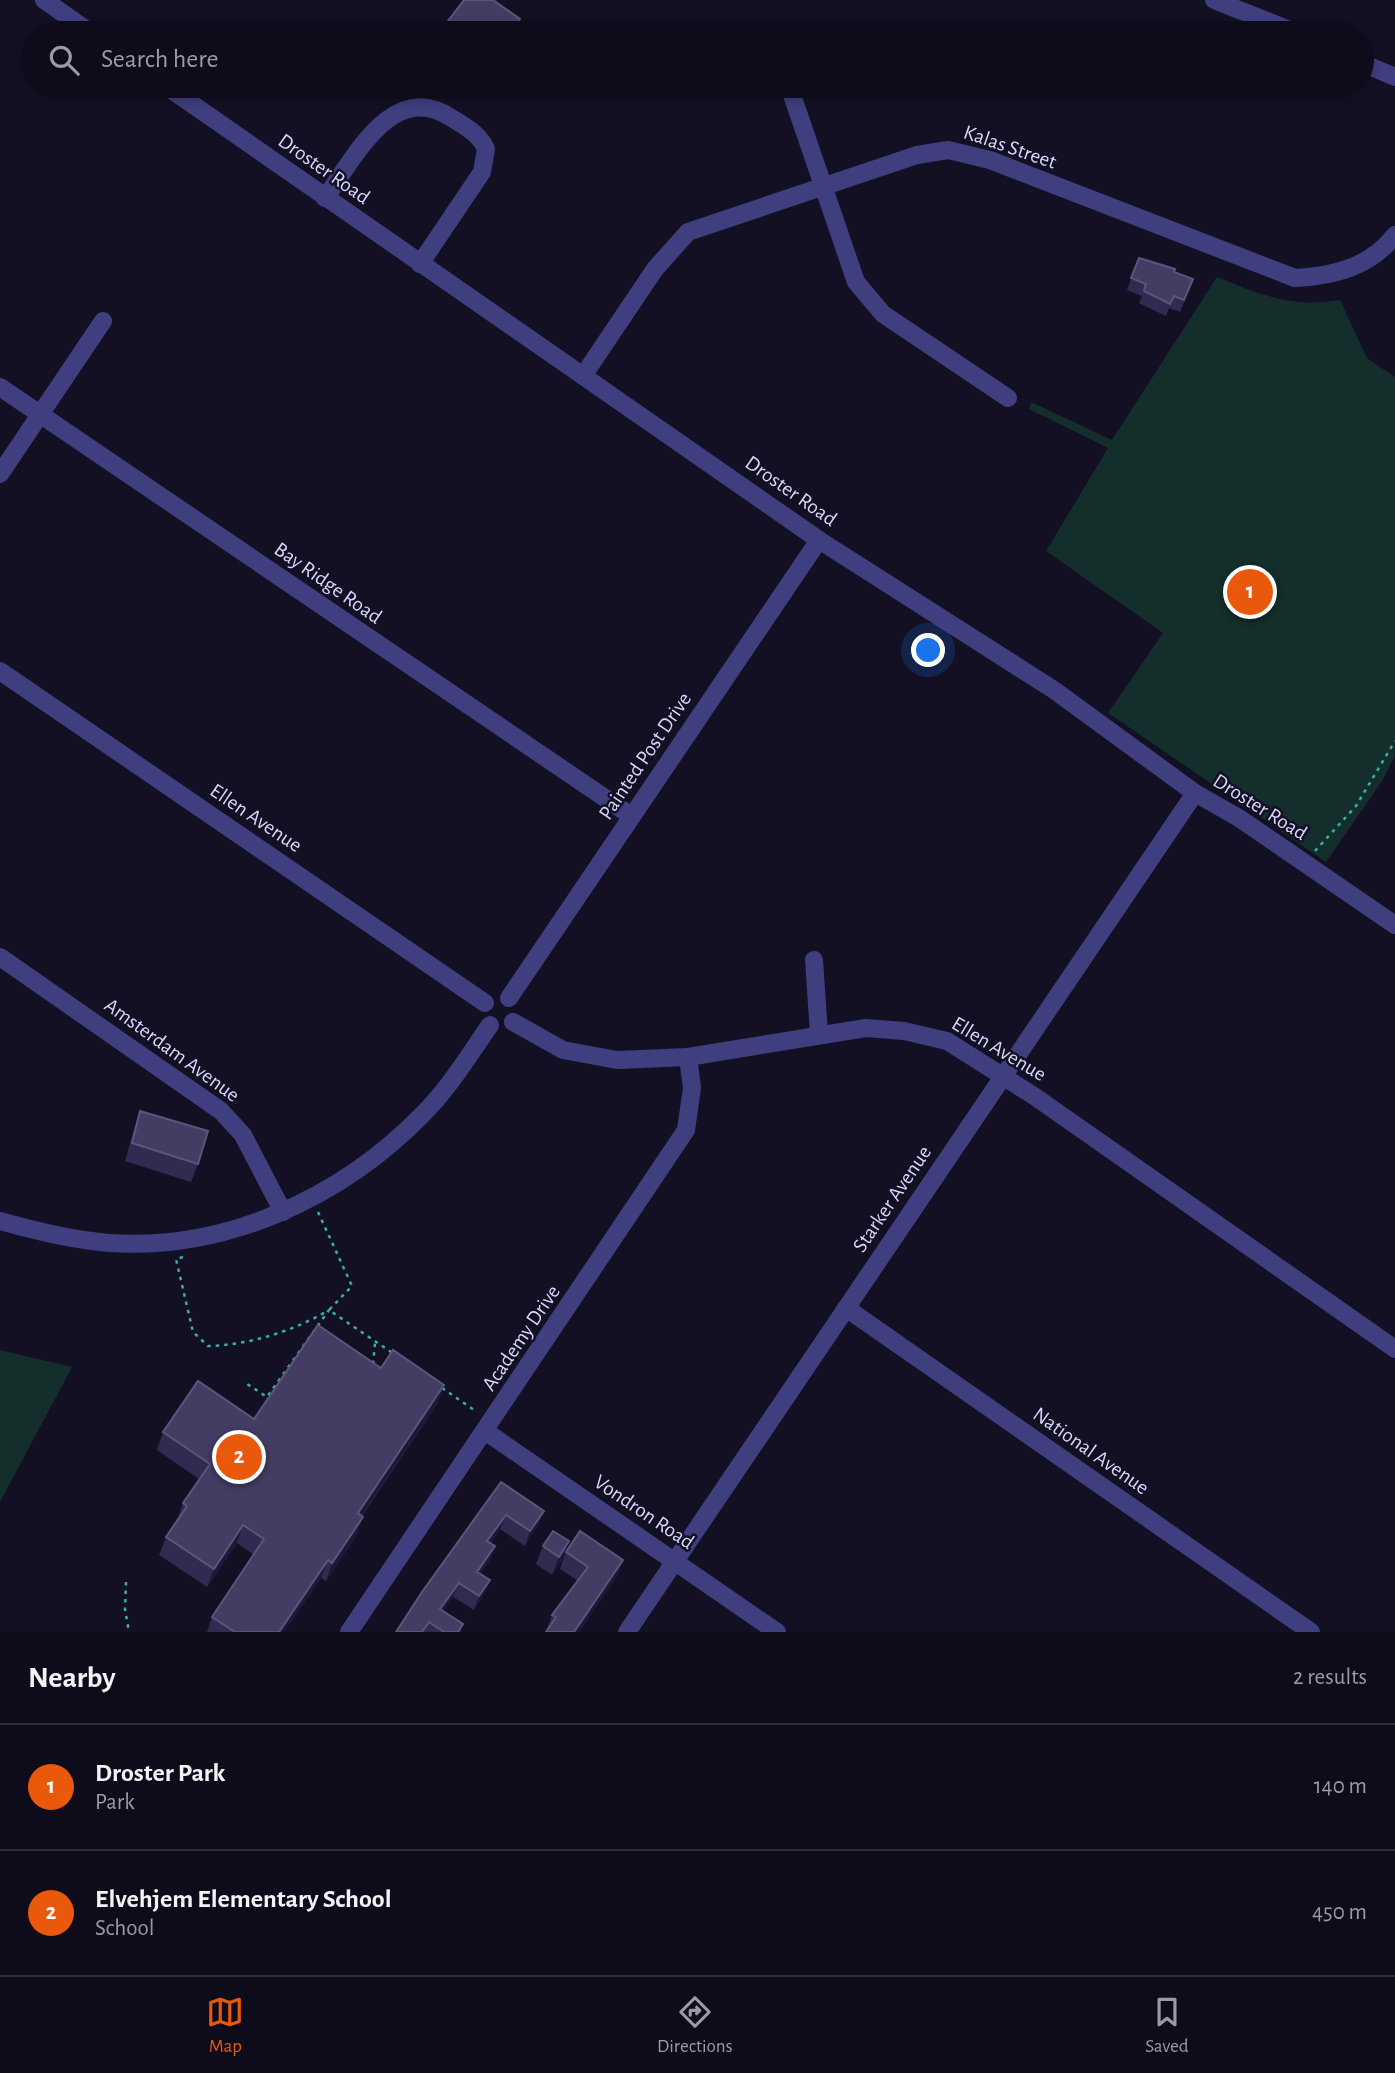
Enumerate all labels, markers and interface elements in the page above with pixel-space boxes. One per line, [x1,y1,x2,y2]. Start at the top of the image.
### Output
search box [21,21,1374,98]
icon: search [45,41,83,79]
text: Search here [101,46,219,72]
street label: Kalas Street [961,121,1059,173]
street label: Droster Road [274,130,374,208]
street label: Droster Road [741,452,841,530]
street label: Bay Ridge Road [270,538,386,628]
pin: 1 [1227,566,1273,618]
your location [911,633,945,667]
street label: Painted Post Drive [595,689,695,823]
street label: Droster Road [1209,770,1311,844]
street label: Ellen Avenue [206,780,306,856]
street label: Amsterdam Avenue [101,994,243,1106]
street label: Ellen Avenue [948,1013,1050,1085]
street label: Starker Avenue [849,1142,935,1256]
street label: Academy Drive [478,1281,564,1395]
street label: National Avenue [1029,1403,1153,1499]
pin: 2 [216,1431,262,1483]
street label: Vondron Road [590,1471,698,1553]
text: Nearby [28,1663,116,1693]
text: 2 results [1293,1666,1367,1689]
text: Droster Park [95,1760,225,1786]
text: 1 [47,1775,55,1798]
text: 140 m [1314,1775,1367,1798]
text: Park [95,1791,135,1814]
text: Elvehjem Elementary School [95,1886,391,1912]
text: 2 [46,1901,56,1924]
text: 450 m [1312,1901,1367,1924]
text: School [95,1917,154,1940]
tab: Map [206,1993,244,2058]
tab: Directions [657,1993,733,2058]
tab: Saved [1145,1993,1189,2058]

